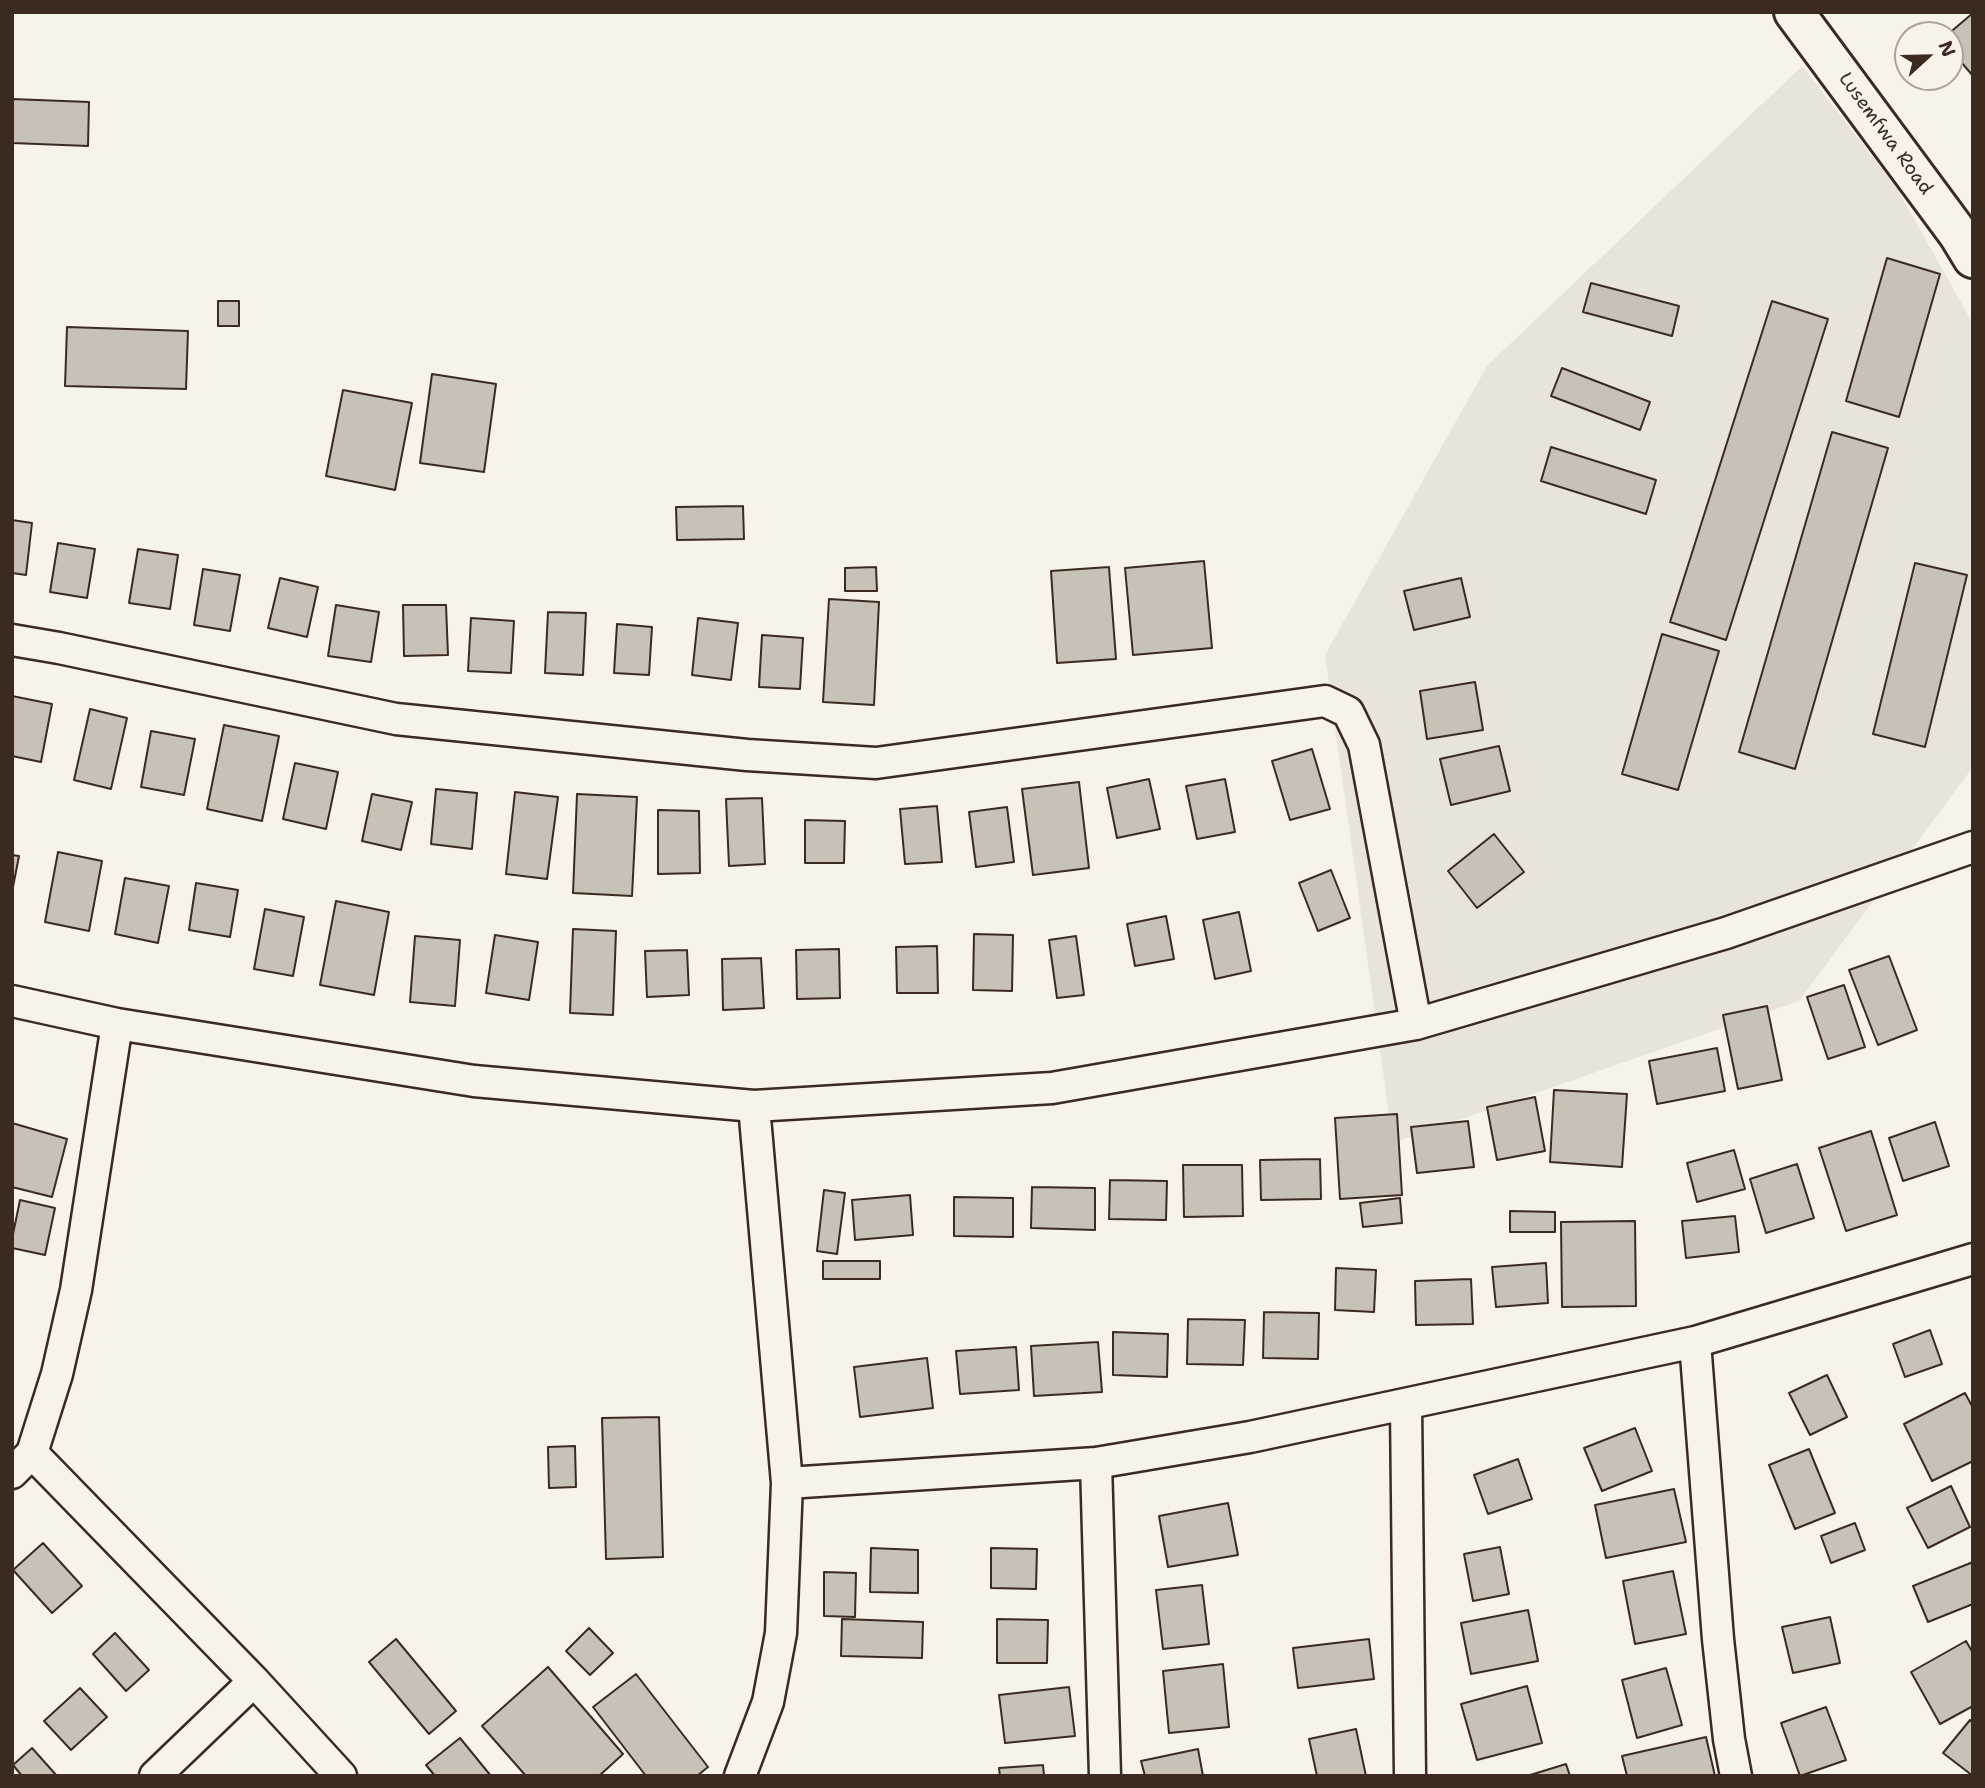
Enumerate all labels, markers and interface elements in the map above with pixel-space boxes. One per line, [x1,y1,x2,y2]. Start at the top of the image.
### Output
north arrow [1894,21,1964,91]
text: N [1933,37,1961,60]
street label: Lusemfwa Road [1833,68,1937,200]

